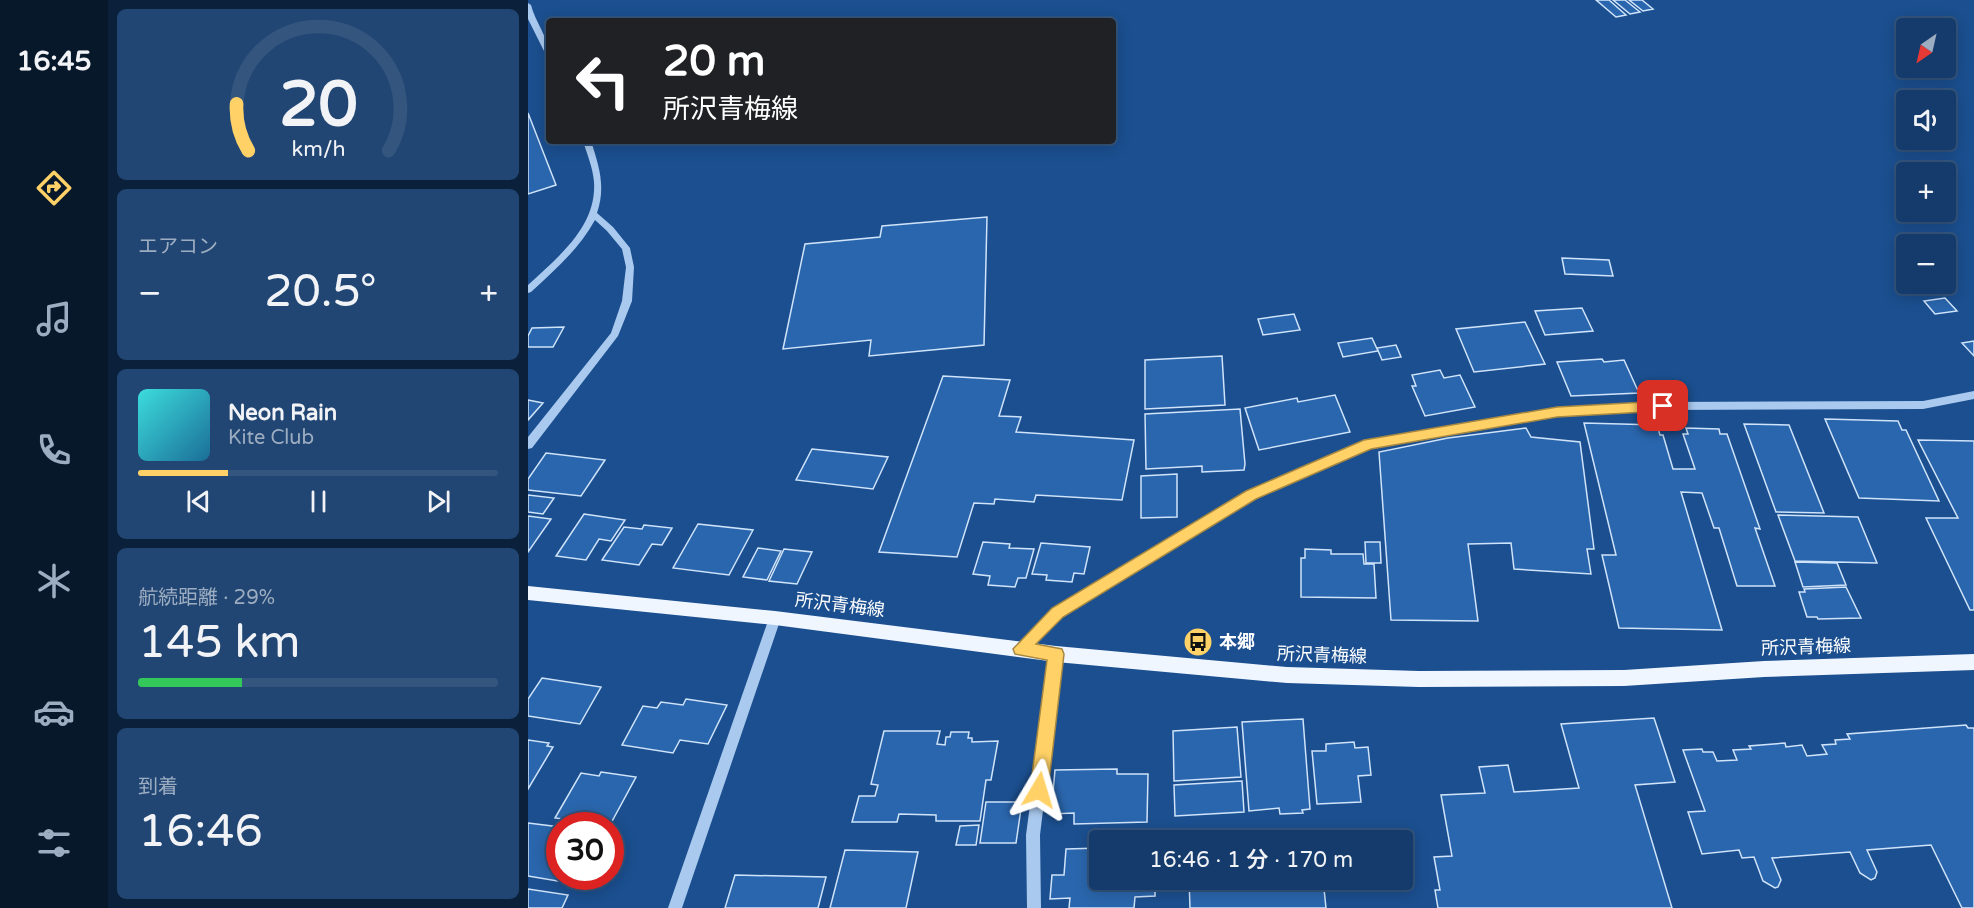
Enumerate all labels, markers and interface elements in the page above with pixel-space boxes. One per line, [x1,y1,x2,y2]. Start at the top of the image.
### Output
north arrow [1896,18,1956,78]
map controls [1896,18,1956,294]
text: 20 m [663,36,765,87]
icon: left [564,42,642,120]
text: 16:45 [17,45,91,78]
text: 20 [279,69,357,144]
button: sound [1896,90,1956,150]
text: 所沢青梅線 [663,93,798,126]
text: km/h [291,137,345,163]
button: + [1896,162,1956,222]
icon: directions [33,167,75,209]
button: − [1896,234,1956,294]
text: エアコン [138,235,218,259]
text: 20.5° [264,265,377,319]
text: − [138,274,162,313]
text: + [479,274,498,313]
icon: music [33,298,75,340]
pin [1637,380,1688,431]
icon: arrive [1646,389,1679,422]
text: Neon Rain [228,400,337,426]
text: Kite Club [228,426,314,450]
icon: phone [33,429,75,471]
icon: previous [182,485,215,518]
icon: pause [302,485,335,518]
icon: next [422,485,455,518]
icon: climate [33,560,75,602]
text: 航続距離 · 29% [138,586,275,610]
street label: 所沢青梅線 [794,589,886,621]
text: 145 km [138,616,300,670]
bus stop icon: 本郷 [1182,626,1214,658]
place label: 本郷 [1219,631,1255,653]
street label: 所沢青梅線 [1761,634,1851,660]
street label: 所沢青梅線 [1277,642,1367,668]
icon: car [33,691,75,733]
position arrow [1007,758,1071,822]
text: 到着 [138,775,178,799]
text: 16:46 [138,805,263,859]
speed limit sign: 30 [546,812,624,890]
icon: filters [33,822,75,864]
text: 16:46 · 1 分 · 170 m [1149,847,1353,873]

